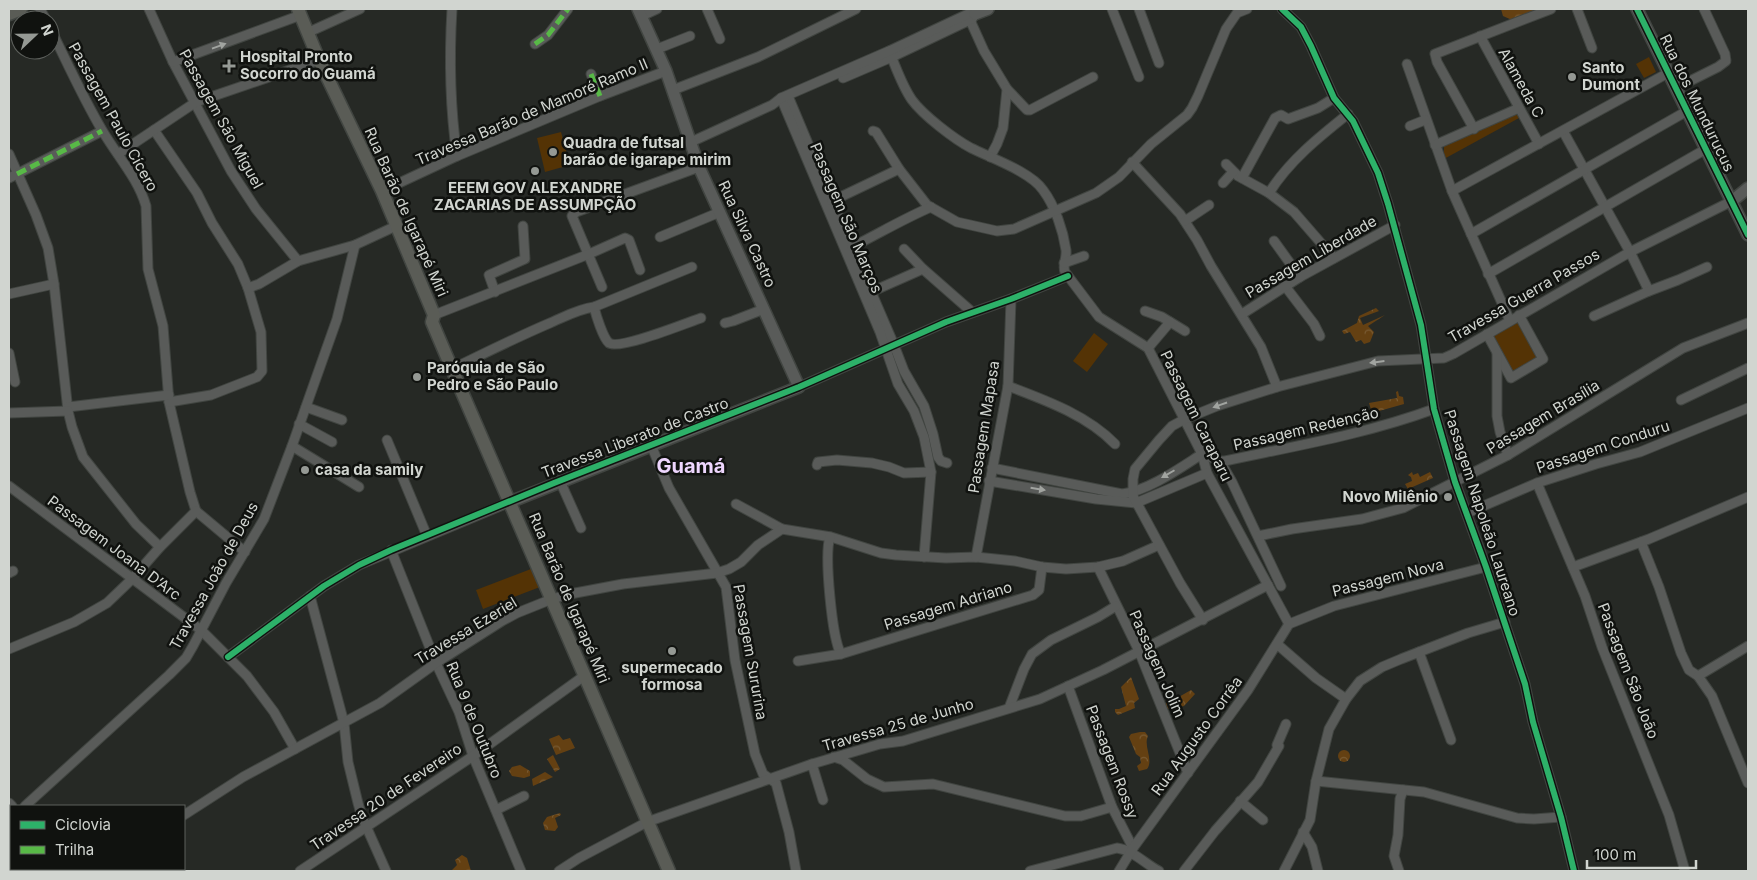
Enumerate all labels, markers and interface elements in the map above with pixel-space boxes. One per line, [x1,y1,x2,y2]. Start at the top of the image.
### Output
north arrow [10,10,60,60]
text: N [38,22,57,38]
street label: Rua dos Mundurucus [1656,31,1739,175]
street label: Passagem Paulo Cícero [65,39,162,195]
one-way arrow [212,42,227,50]
street label: Alameda C [1494,44,1548,121]
street label: Passagem São Miguel [175,46,268,192]
place label: Hospital Pronto Socorro do Guamá [240,47,376,83]
street label: Travessa Barão de Mamoré Ramo II [413,54,651,169]
place label: Santo Dumont [1582,58,1640,94]
marker: Hospital Pronto Socorro do Guamá [222,59,236,73]
marker: Santo Dumont [1566,71,1578,83]
street label: Rua Barão de Igarapé Miri [360,124,452,299]
place label: Quadra de futsal barão de igarape mirim [563,133,731,169]
street label: Passagem São Marços [806,140,887,296]
marker: Quadra de futsal barão de igarape mirim [547,146,559,158]
marker: EEEM GOV ALEXANDRE ZACARIAS DE ASSUMPÇÃO [529,165,541,177]
street label: Rua Silva Castro [714,177,781,290]
place label: EEEM GOV ALEXANDRE ZACARIAS DE ASSUMPÇÃO [434,178,636,214]
street label: Passagem Liberdade [1242,211,1380,302]
street label: Travessa Guerra Passos [1445,244,1603,347]
street label: Passagem Caraparu [1157,347,1236,484]
place label: Paróquia de São Pedro e São Paulo [427,358,558,394]
one-way arrow [1369,358,1385,366]
street label: Passagem Mapasa [964,359,1003,494]
marker: Paróquia de São Pedro e São Paulo [411,371,423,383]
street label: Passagem Brasília [1483,375,1603,458]
street label: Travessa Liberato de Castro [539,393,731,482]
one-way arrow [1213,402,1228,409]
street label: Passagem Redenção [1231,403,1380,454]
street label: Passagem Napoleão Laureano [1440,407,1525,618]
street label: Passagem Conduru [1534,416,1672,477]
district label: Guamá [657,454,725,478]
place label: casa da samily [315,460,423,479]
marker: casa da samily [299,464,311,476]
one-way arrow [1162,470,1175,479]
one-way arrow [1030,485,1046,493]
place label: Novo Milênio [1343,487,1438,506]
street label: Passagem Joana D’Arc [44,491,185,604]
marker: Novo Milênio [1442,491,1454,503]
street label: Travessa João de Deus [165,499,262,653]
street label: Rua Barão de Igarapé Miri [525,510,614,686]
street label: Passagem Nova [1330,554,1446,601]
street label: Passagem Adriano [882,577,1014,634]
street label: Passagem Sururina [729,583,772,721]
street label: Travessa Ezeriel [411,593,520,669]
street label: Passagem São João [1594,600,1663,741]
street label: Passagem Jolim [1125,607,1190,720]
marker: supermecado formosa [666,645,678,657]
place label: supermecado formosa [621,658,723,694]
street label: Rua 9 de Outubro [442,659,507,781]
street label: Rua Augusto Corrêa [1147,672,1246,799]
street label: Travessa 25 de Junho [820,694,976,755]
street label: Passagem Rossy [1082,702,1143,822]
street label: Travessa 20 de Fevereiro [306,739,465,854]
legend [10,805,185,870]
text: Ciclovia [55,815,111,834]
scale bar [1587,838,1696,870]
text: Trilha [55,840,94,859]
text: 100 m [1594,845,1636,864]

